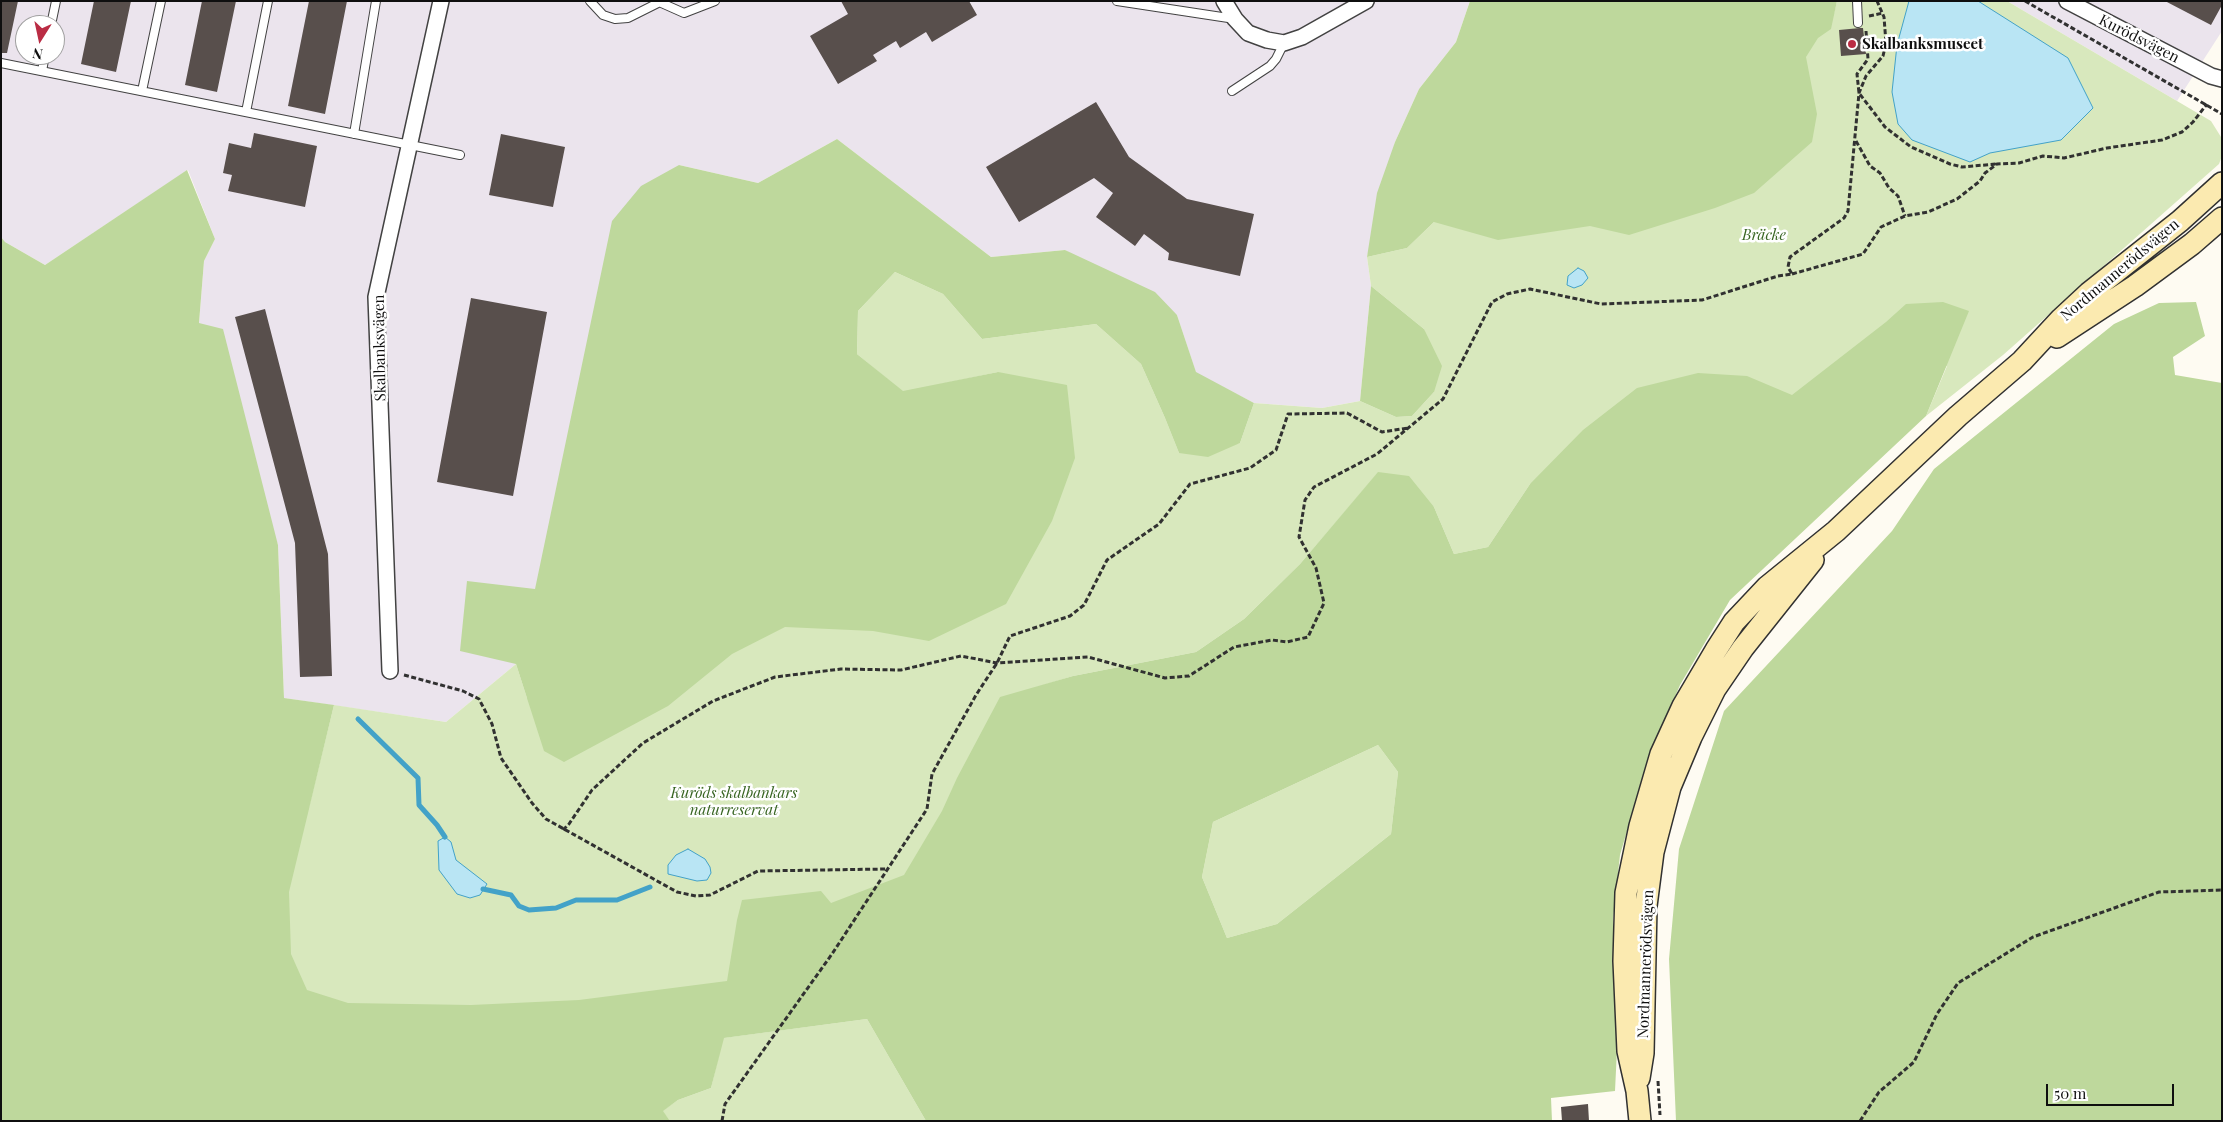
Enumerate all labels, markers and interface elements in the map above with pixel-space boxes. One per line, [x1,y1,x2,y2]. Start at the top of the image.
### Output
street label: Kurödsvägen [2096,11,2182,67]
north arrow [15,15,65,65]
place label: Skalbanksmuseet [1862,35,1983,53]
marker: Skalbanksmuseet [1846,38,1858,50]
text: N [31,44,44,65]
street label: Nordmannerödsvägen [2057,215,2183,325]
park label: Bräcke [1742,226,1786,244]
street label: Skalbanksvägen [370,294,390,402]
park label: Kuröds skalbankars naturreservat [671,784,797,819]
street label: Nordmannerödsvägen [1634,889,1658,1039]
scale bar [2048,1074,2176,1106]
text: 50 m [2054,1083,2086,1103]

